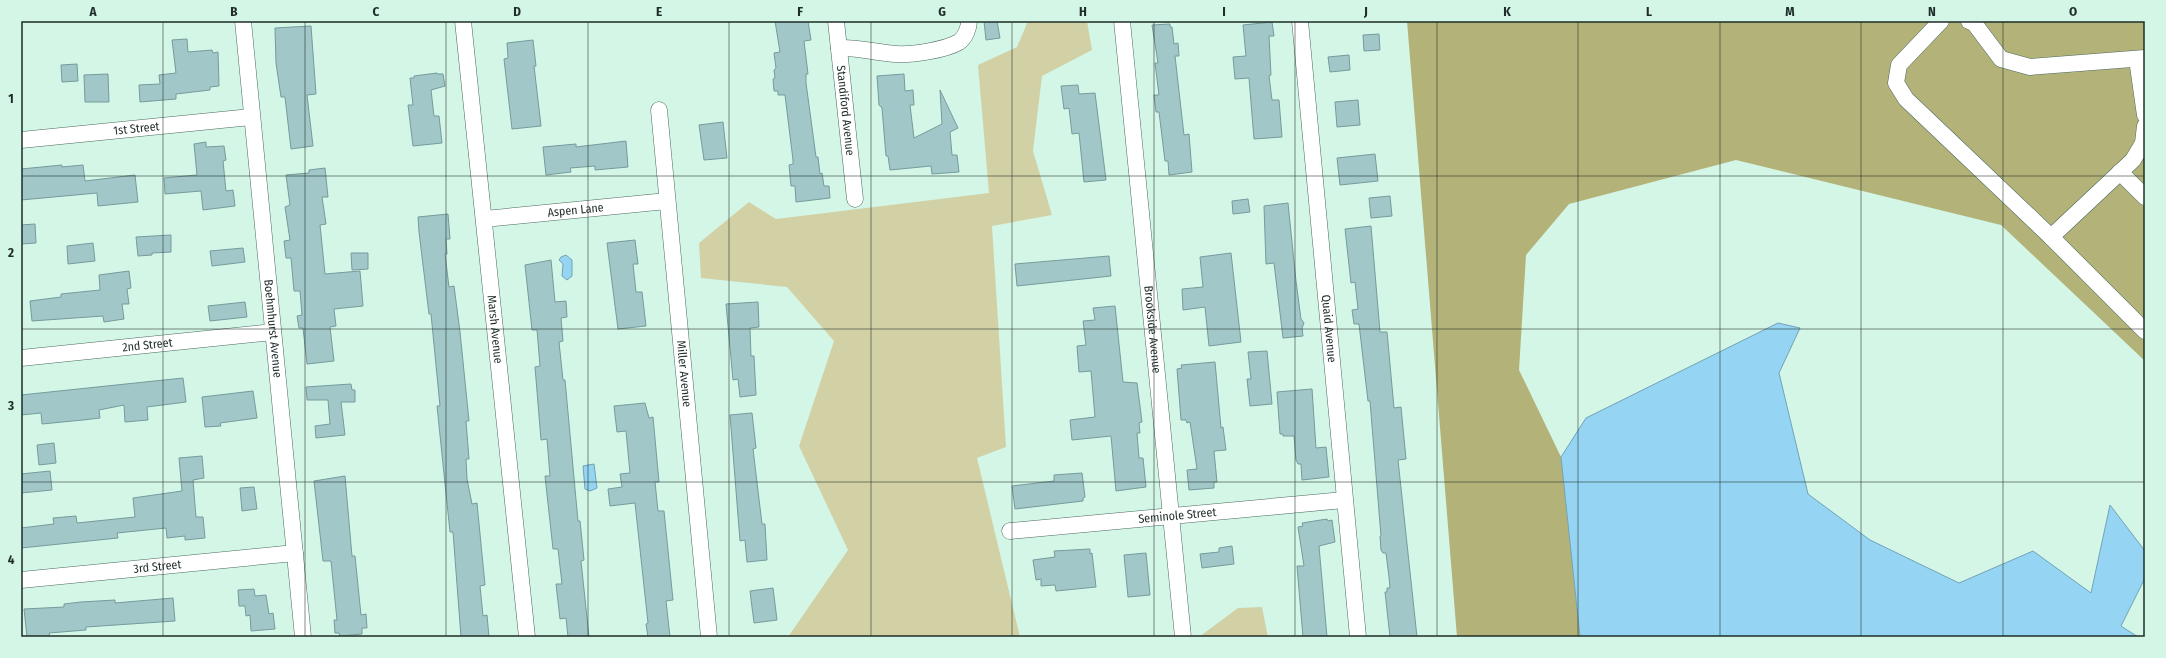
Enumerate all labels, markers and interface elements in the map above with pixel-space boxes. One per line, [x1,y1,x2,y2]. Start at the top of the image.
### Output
text: A [88,4,97,19]
text: B [230,4,238,19]
text: C [373,4,380,19]
text: D [513,4,521,19]
text: E [656,4,662,19]
text: F [797,4,803,19]
text: G [938,4,946,19]
text: H [1079,4,1087,19]
text: I [1222,4,1226,19]
text: J [1363,4,1368,19]
text: K [1503,4,1511,19]
text: L [1646,4,1652,19]
text: M [1785,4,1795,19]
text: N [1928,4,1936,19]
text: O [2069,4,2077,19]
street label: Standiford Avenue [834,65,857,156]
text: 1 [8,91,14,106]
street label: 1st Street [113,119,160,138]
street label: Aspen Lane [547,200,604,220]
text: 2 [7,245,14,260]
street label: Boehmhurst Avenue [261,279,285,379]
street label: Brookside Avenue [1141,285,1164,374]
street label: Marsh Avenue [485,294,506,364]
street label: Quaid Avenue [1319,294,1339,363]
street label: 2nd Street [122,335,173,355]
street label: Miller Avenue [674,340,694,408]
text: 3 [7,398,14,413]
street label: Seminole Street [1138,505,1217,526]
text: 4 [8,552,15,567]
street label: 3rd Street [133,557,182,576]

